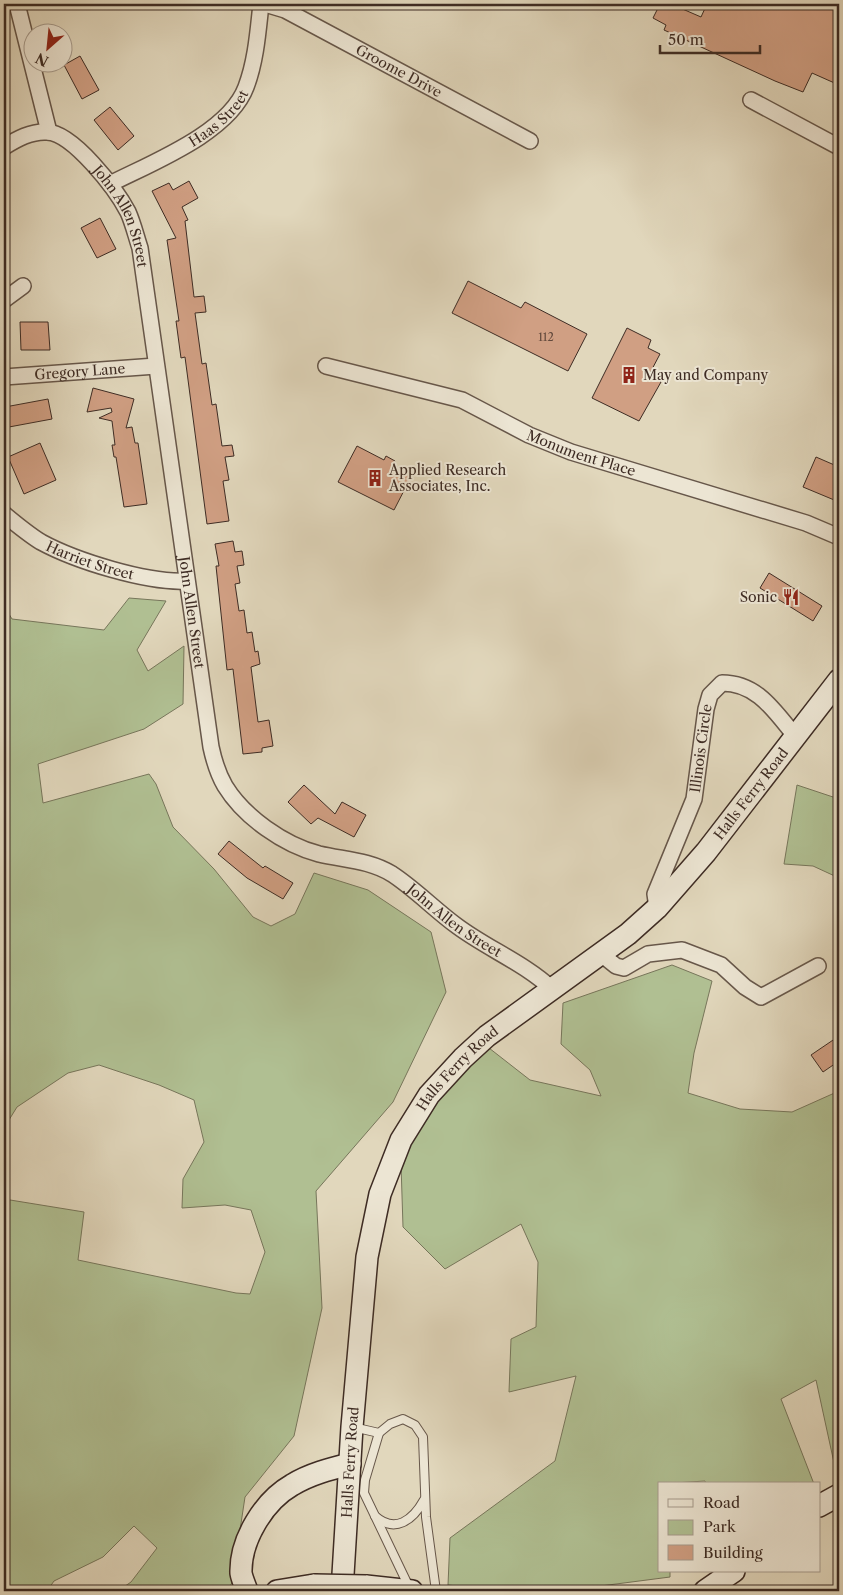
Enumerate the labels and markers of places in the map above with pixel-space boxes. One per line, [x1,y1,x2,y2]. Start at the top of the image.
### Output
building icon: May and Company [619,365,639,385]
place label: May and Company [643,366,768,384]
place label: Applied Research Associates, Inc. [388,461,507,495]
building icon: Applied Research Associates, Inc. [365,468,385,488]
restaurant icon: Sonic [781,587,801,607]
place label: Sonic [740,588,777,606]

